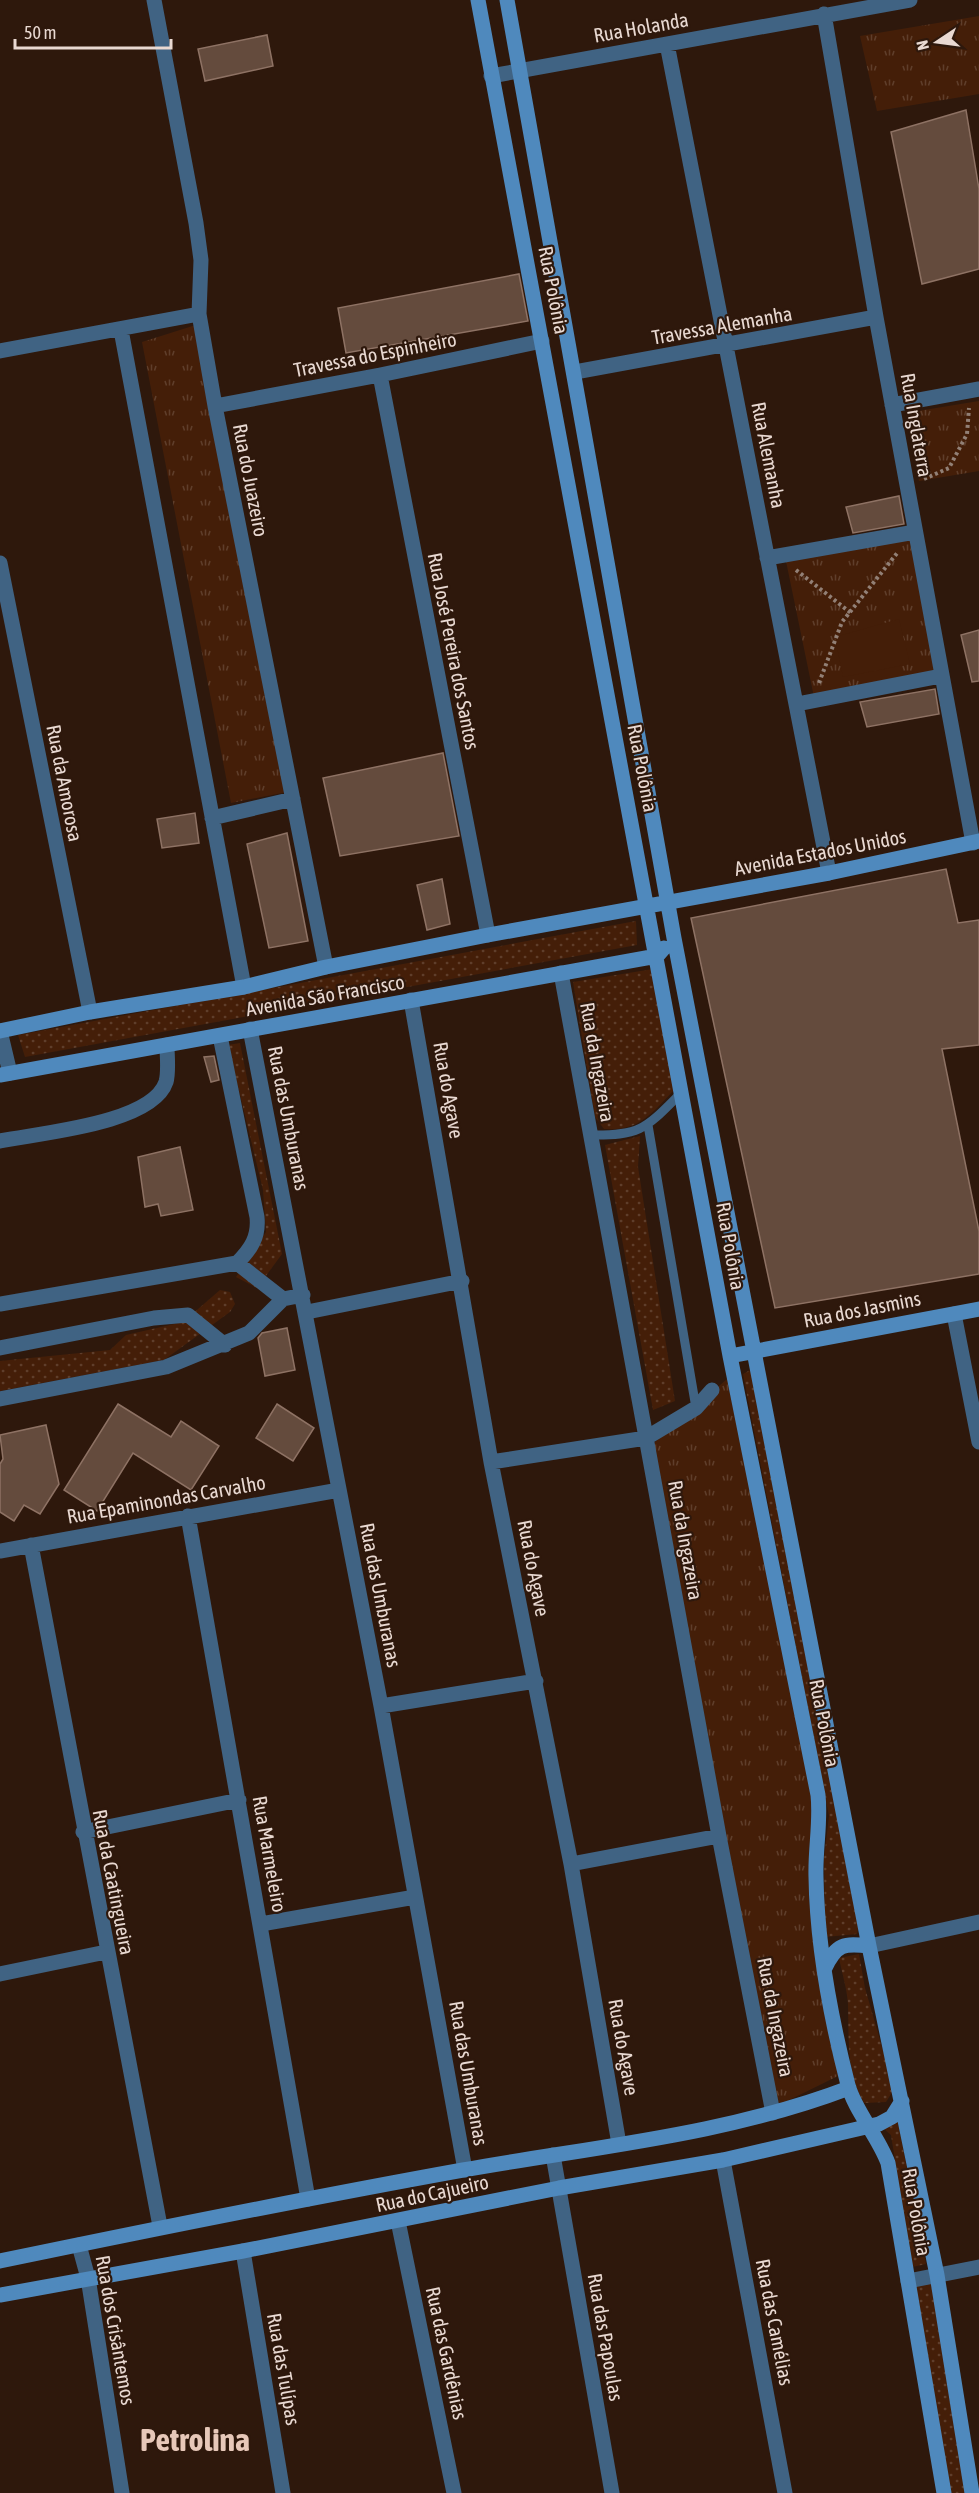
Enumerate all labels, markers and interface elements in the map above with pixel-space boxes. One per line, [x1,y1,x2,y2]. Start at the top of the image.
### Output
street label: Rua Holanda [592,7,690,47]
scale bar [15,12,171,50]
north arrow [907,12,967,72]
text: 50 m [24,22,56,43]
text: N [913,39,932,52]
street label: Rua Polônia [534,244,574,336]
street label: Travessa Alemanha [650,301,794,349]
street label: Travessa do Espinheiro [292,327,458,381]
street label: Rua Inglaterra [897,371,937,479]
street label: Rua Alemanha [747,400,791,510]
street label: Rua do Juazeiro [229,422,273,538]
street label: Rua José Pereira dos Santos [424,551,484,751]
street label: Rua Polônia [623,722,663,814]
street label: Rua da Amorosa [42,723,88,843]
street label: Avenida Estados Unidos [732,824,908,880]
street label: Avenida São Francisco [244,970,406,1020]
street label: Rua da Ingazeira [576,1000,620,1124]
street label: Rua do Agave [429,1040,469,1140]
street label: Rua das Umburanas [264,1044,314,1192]
street label: Rua Polônia [712,1200,750,1292]
street label: Rua dos Jasmins [801,1286,923,1332]
street label: Rua Epaminondas Carvalho [65,1470,267,1528]
street label: Rua da Ingazeira [664,1478,708,1602]
street label: Rua do Agave [513,1518,555,1618]
street label: Rua das Umburanas [356,1521,406,1669]
street label: Rua Polônia [805,1677,845,1769]
street label: Rua Marmeleiro [248,1794,292,1914]
street label: Rua da Caatingueira [89,1807,139,1957]
street label: Rua da Ingazeira [753,1955,799,2079]
street label: Rua do Agave [604,1997,644,2097]
street label: Rua das Umburanas [445,1999,493,2147]
street label: Rua Polônia [898,2166,936,2258]
street label: Rua do Cajueiro [373,2170,491,2216]
street label: Rua dos Crisântemos [92,2253,140,2407]
street label: Rua das Camélias [751,2257,799,2387]
street label: Rua das Papoulas [583,2271,629,2403]
street label: Rua das Gardênias [422,2284,472,2422]
street label: Rua das Tulípas [263,2311,305,2427]
district label: Petrolina [140,2421,250,2458]

